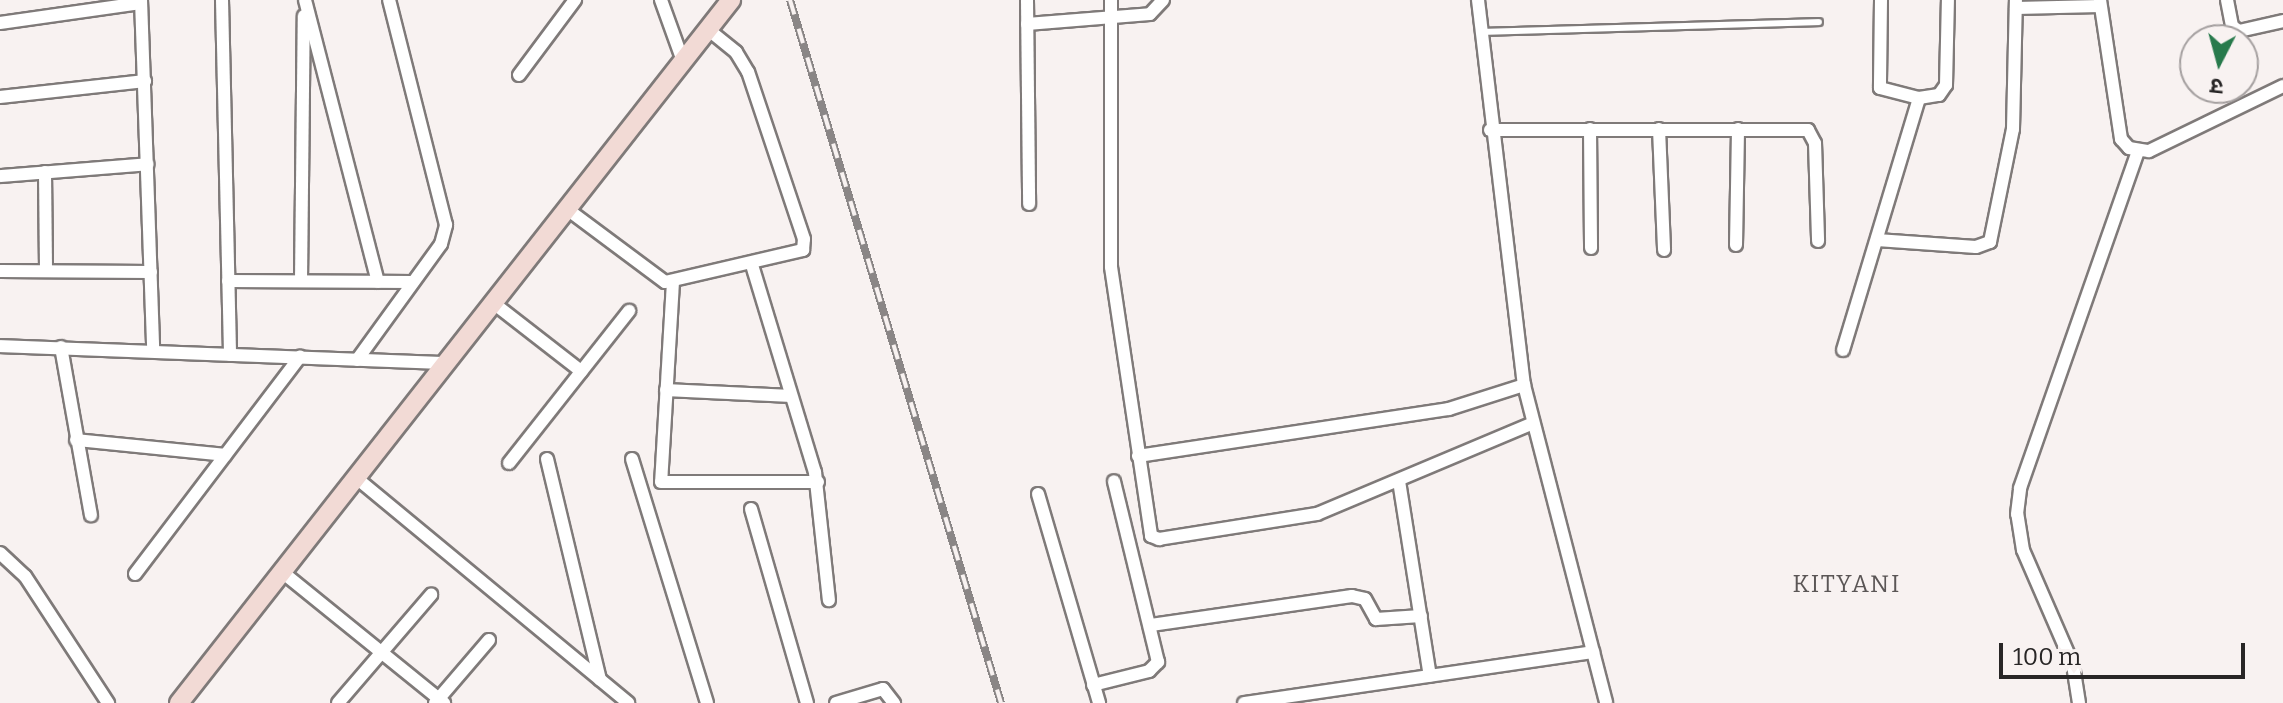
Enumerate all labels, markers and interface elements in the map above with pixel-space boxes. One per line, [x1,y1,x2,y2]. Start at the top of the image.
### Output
north arrow [2179,24,2259,104]
text: उ [2209,72,2224,100]
district label: KITYANI [1793,571,1901,599]
scale bar [2003,627,2249,677]
text: 100 m [2013,643,2081,671]

